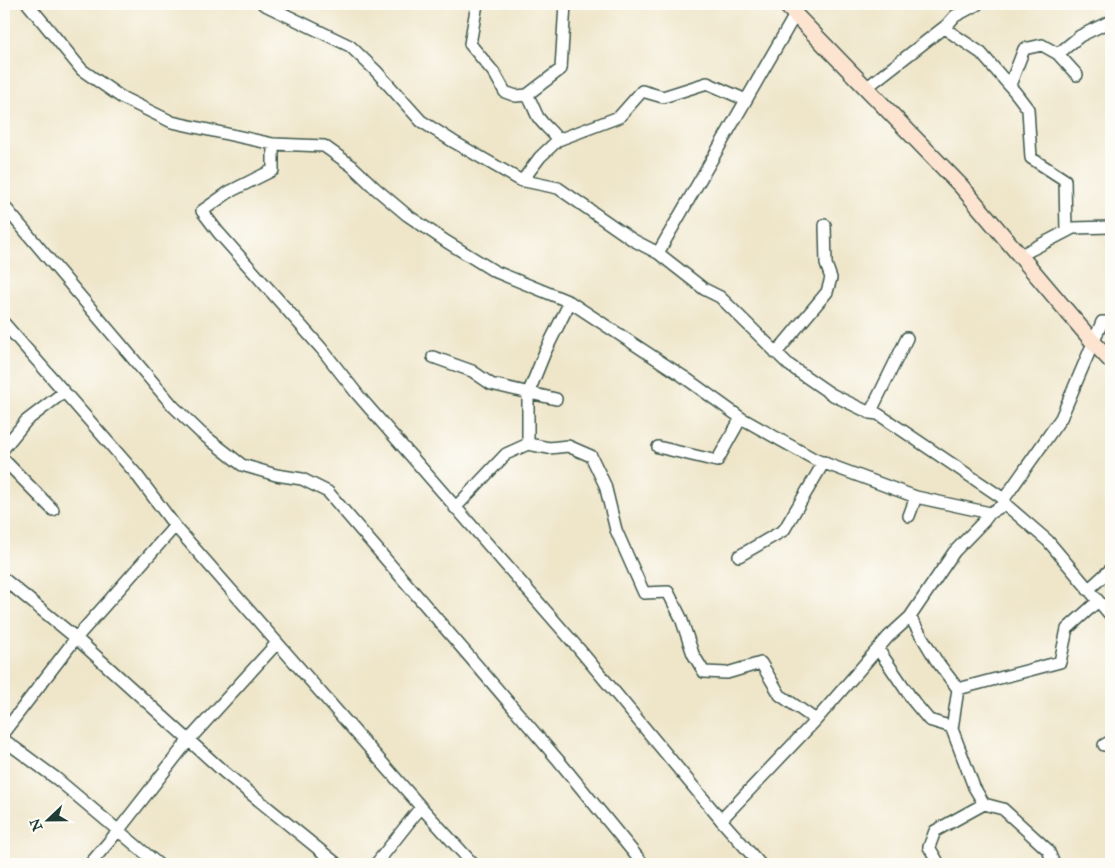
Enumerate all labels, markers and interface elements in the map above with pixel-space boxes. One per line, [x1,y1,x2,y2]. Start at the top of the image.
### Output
north arrow [22,796,72,846]
text: N [26,816,47,833]

